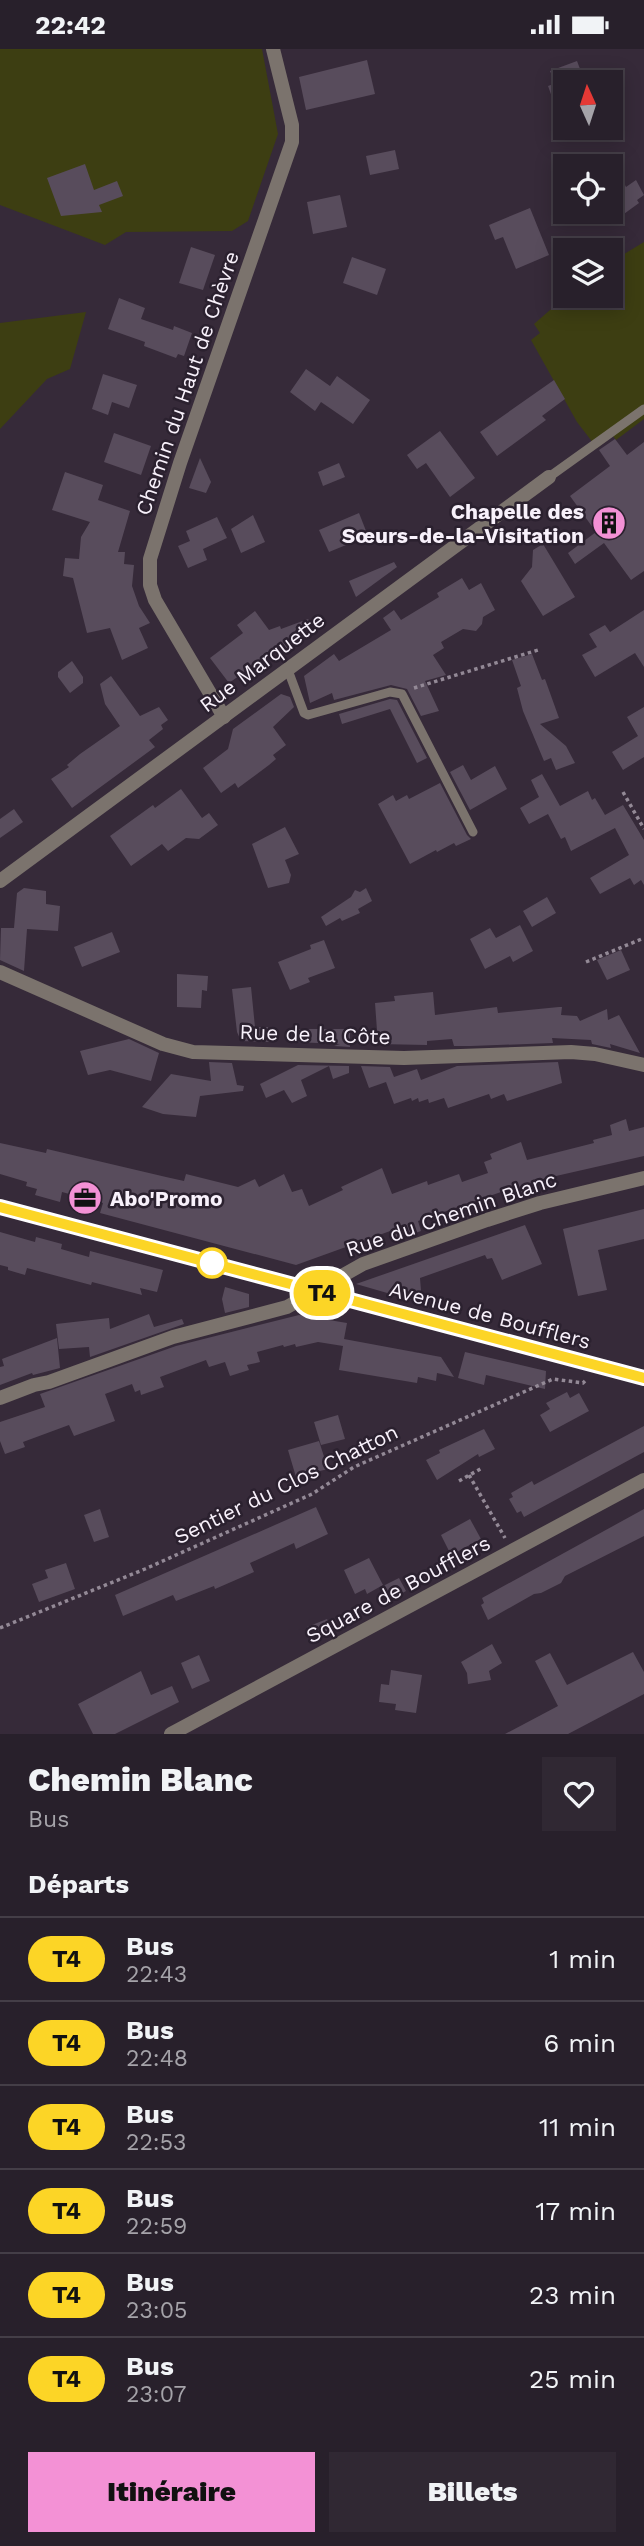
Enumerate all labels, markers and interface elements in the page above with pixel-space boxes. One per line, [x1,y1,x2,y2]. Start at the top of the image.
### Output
text: 22:42 [35,10,106,40]
north arrow [553,70,623,140]
map controls [553,70,623,308]
button: locate [553,154,623,224]
button: layers [553,238,623,308]
street label: Chemin du Haut de Chèvre [130,248,244,518]
place label: Chapelle des Sœurs-de-la-Visitation [342,499,584,548]
building icon: Chapelle des Sœurs-de-la-Visitation [590,504,628,542]
street label: Rue Marquette [194,607,330,717]
street label: Rue de la Côte [239,1019,391,1049]
street label: Rue du Chemin Blanc [342,1166,560,1262]
office icon: Abo'Promo [66,1179,104,1217]
place label: Abo'Promo [110,1186,223,1211]
unlabelled marker [197,1248,227,1278]
line badge: T4 [290,1270,354,1316]
street label: Avenue de Boufflers [387,1276,593,1354]
text: T4 [307,1279,337,1307]
street label: Sentier du Clos Chatton [170,1419,402,1549]
street label: Square de Boufflers [302,1530,494,1648]
button: heart [542,1757,616,1831]
text: Chemin Blanc [28,1760,253,1799]
text: Bus [28,1806,69,1833]
text: Départs [28,1869,129,1899]
text: Bus [126,1931,174,1961]
text: 1 min [549,1944,616,1974]
text: T4 [52,1945,81,1973]
text: 22:43 [126,1961,187,1988]
text: Bus [126,2015,174,2045]
text: 6 min [544,2028,616,2058]
text: T4 [52,2029,81,2057]
text: 22:48 [126,2045,188,2072]
text: Bus [126,2099,174,2129]
text: 11 min [539,2112,616,2142]
text: T4 [52,2113,81,2141]
text: 22:53 [126,2129,186,2156]
text: Bus [126,2183,174,2213]
text: 17 min [535,2196,616,2226]
text: T4 [52,2197,81,2225]
text: 22:59 [126,2213,187,2240]
text: Bus [126,2267,174,2297]
text: 23 min [529,2280,616,2310]
text: T4 [52,2281,81,2309]
text: 23:05 [126,2297,187,2324]
text: Bus [126,2351,174,2381]
text: 25 min [529,2364,616,2394]
text: T4 [52,2365,81,2393]
text: 23:07 [126,2381,186,2408]
button: Itinéraire [28,2452,315,2532]
button: Billets [329,2452,616,2532]

